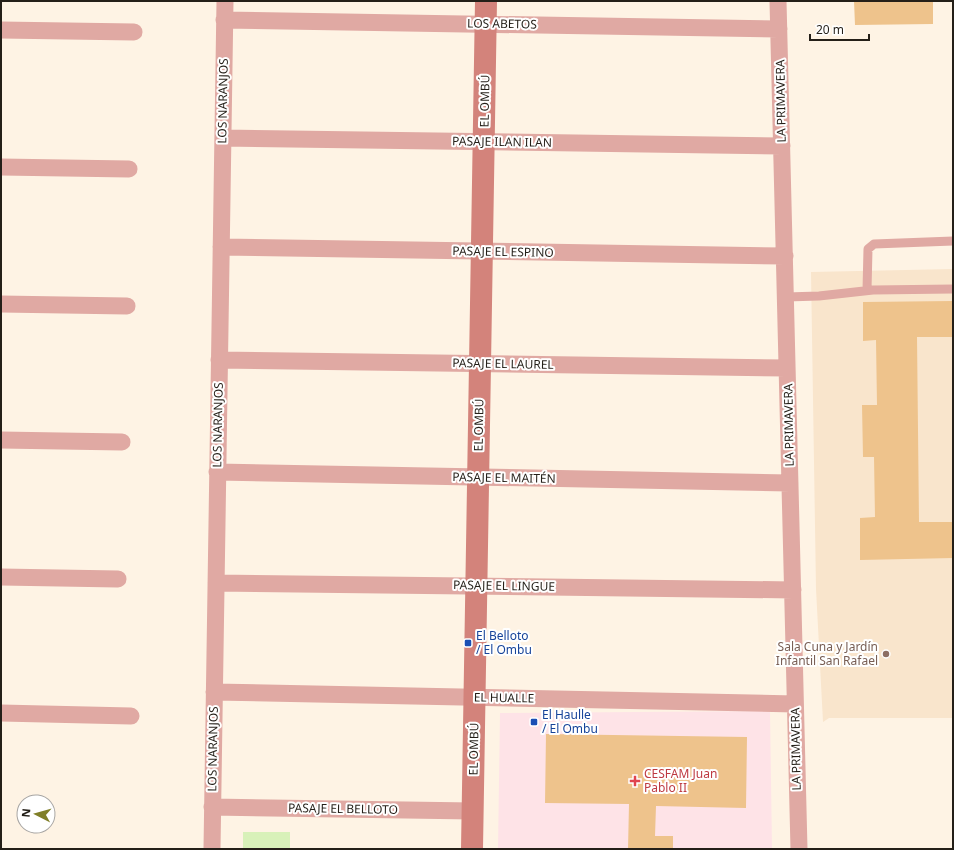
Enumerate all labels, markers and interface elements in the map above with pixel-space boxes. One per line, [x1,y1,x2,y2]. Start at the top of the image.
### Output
street label: LOS ABETOS [467,14,537,33]
scale bar [810,16,869,42]
text: 20 m [816,21,844,38]
street label: LOS NARANJOS [213,58,232,144]
street label: LA PRIMAVERA [771,59,790,143]
street label: EL OMBÚ [476,74,493,128]
street label: PASAJE ILAN ILAN [452,132,552,151]
street label: PASAJE EL ESPINO [452,242,554,261]
street label: PASAJE EL LAUREL [452,354,554,373]
street label: LOS NARANJOS [208,382,227,468]
street label: LA PRIMAVERA [779,383,798,467]
street label: EL OMBÚ [470,398,487,452]
street label: PASAJE EL MAITÉN [452,468,556,487]
street label: PASAJE EL LINGUE [453,576,555,595]
place label: El Belloto / El Ombu [476,627,532,658]
marker: El Belloto / El Ombu [463,638,473,648]
place label: Sala Cuna y Jardín Infantil San Rafael [776,638,878,669]
marker: Sala Cuna y Jardín Infantil San Rafael [881,649,891,659]
street label: EL HUALLE [474,688,534,707]
street label: LOS NARANJOS [203,706,222,792]
place label: El Haulle / El Ombu [542,706,598,737]
street label: LA PRIMAVERA [786,707,805,791]
marker: El Haulle / El Ombu [529,717,539,727]
street label: EL OMBÚ [465,722,482,776]
place label: CESFAM Juan Pablo II [644,765,717,796]
marker: CESFAM Juan Pablo II [629,775,641,787]
north arrow [16,794,56,834]
street label: PASAJE EL BELLOTO [288,799,398,818]
text: N [18,808,33,818]

